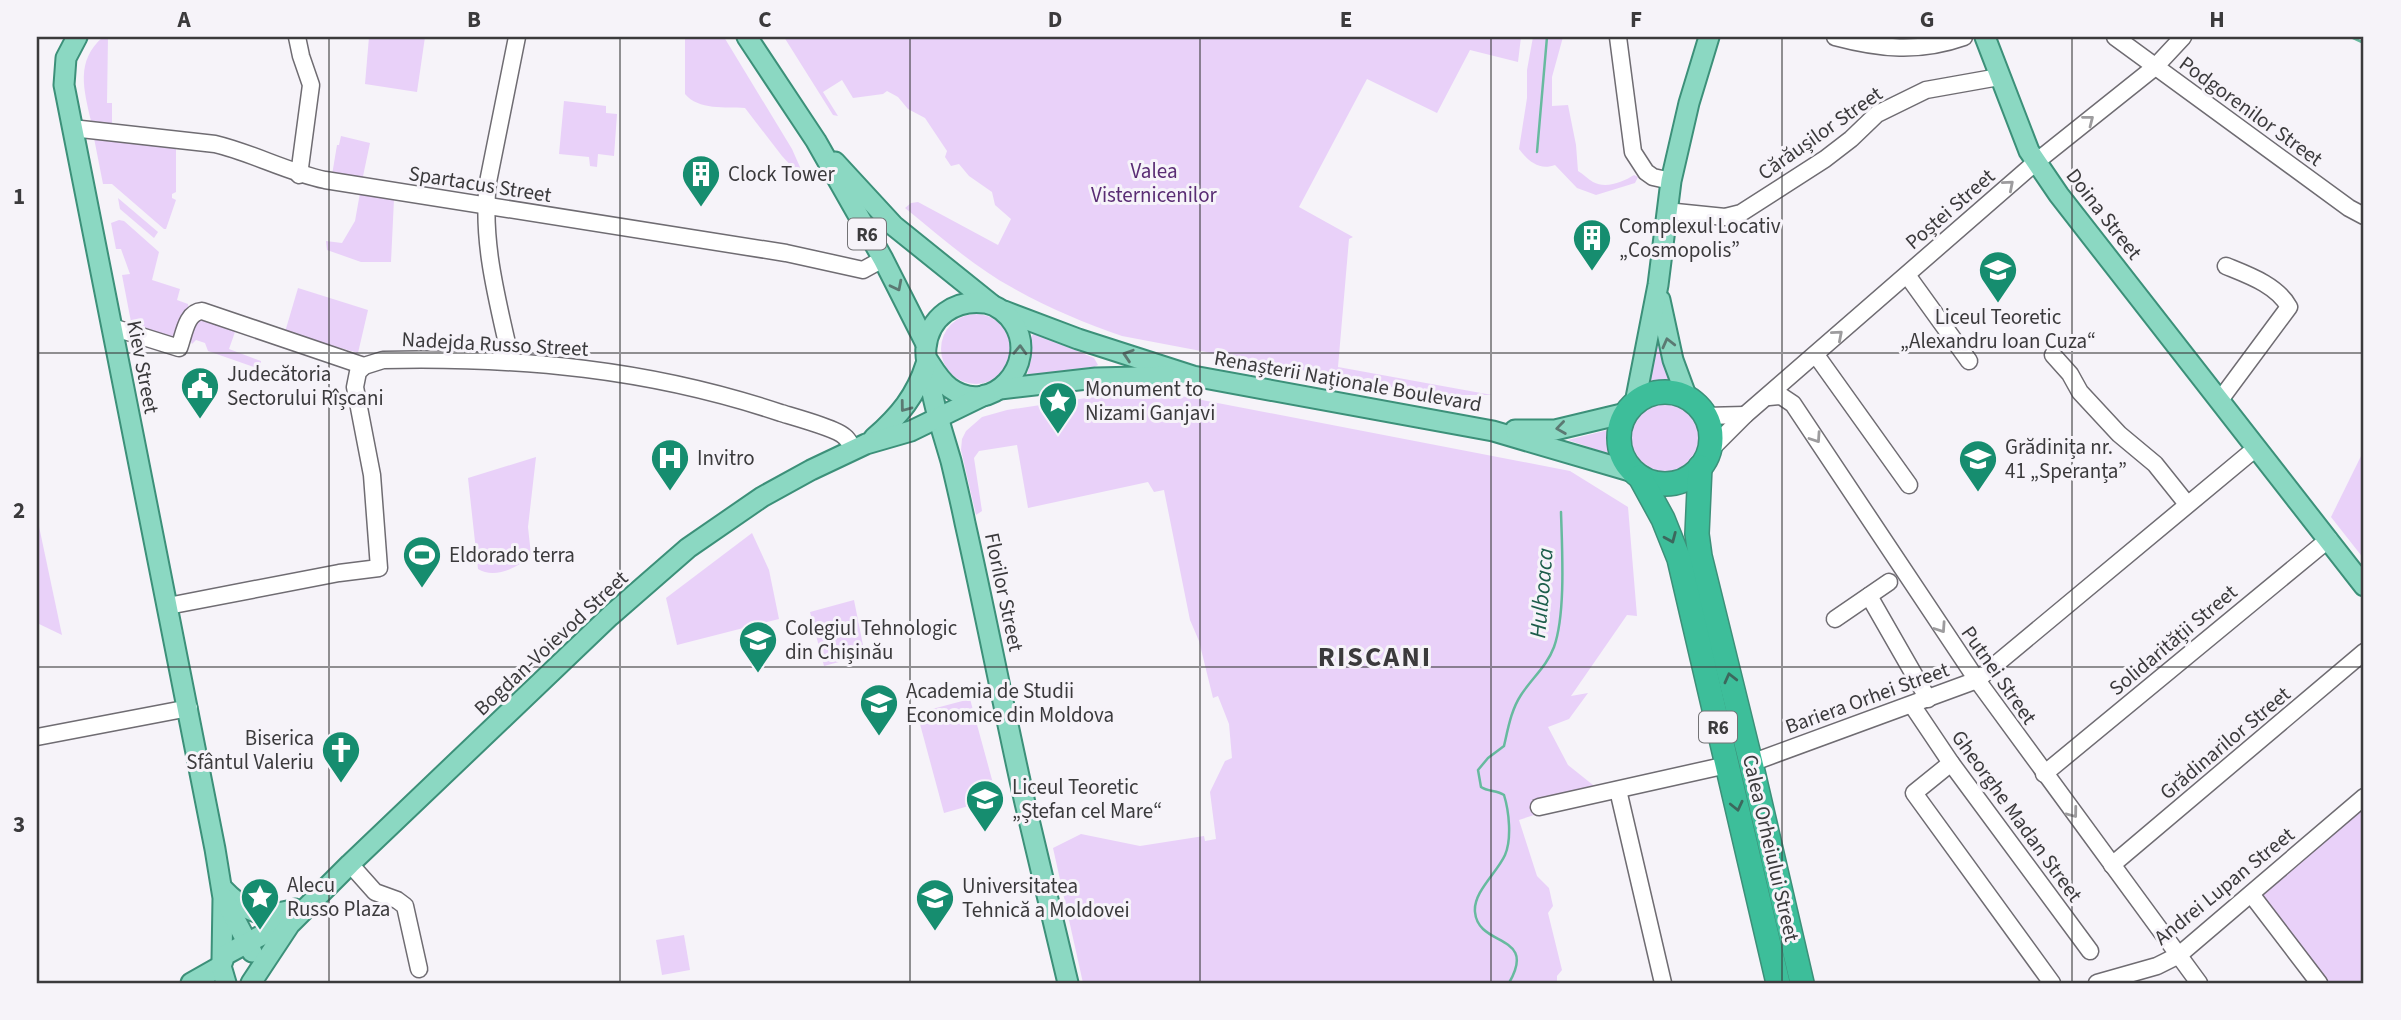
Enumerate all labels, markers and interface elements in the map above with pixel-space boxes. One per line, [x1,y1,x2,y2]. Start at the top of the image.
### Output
text: A [176,3,191,36]
text: B [467,3,481,36]
text: C [758,3,772,36]
text: D [1048,3,1062,36]
text: E [1340,3,1352,36]
text: F [1630,3,1642,36]
text: G [1920,3,1934,36]
text: H [2209,3,2225,36]
street label: Podgorenilor Street [2173,49,2329,173]
street label: Cărăușilor Street [1752,79,1888,187]
one-way arrow [2081,115,2094,128]
building icon: Clock Tower [680,153,722,208]
park label: Valea Visternicenilor [1091,156,1218,210]
street label: Spartacus Street [406,158,554,210]
place label: Clock Tower [728,159,836,189]
street label: Poștei Street [1899,161,2001,257]
street label: Doina Street [2059,162,2149,266]
text: 1 [13,180,25,213]
one-way arrow [2001,181,2014,193]
place label: Complexul Locativ „Cosmopolis” [1619,211,1781,265]
building icon: Complexul Locativ „Cosmopolis” [1571,217,1613,272]
road number: R6 [848,218,886,250]
school or university icon: Liceul Teoretic „Alexandru Ioan Cuza“ [1977,249,2019,304]
one-way arrow [888,279,902,291]
place label: Liceul Teoretic „Alexandru Ioan Cuza“ [1900,302,2096,356]
street label: Kiev Street [119,318,167,416]
street label: Nadejda Russo Street [401,324,589,364]
one-way arrow [1830,331,1843,343]
one-way arrow [1662,337,1676,349]
street label: Renașterii Naționale Boulevard [1212,343,1484,419]
one-way arrow [1012,345,1027,356]
one-way arrow [1123,349,1135,363]
place label: Judecătoria Sectorului Rîșcani [227,359,384,413]
public building icon: Judecătoria Sectorului Rîșcani [179,365,221,420]
place label: Monument to Nizami Ganjavi [1085,374,1215,428]
place icon: Monument to Nizami Ganjavi [1037,380,1079,435]
one-way arrow [900,399,913,412]
one-way arrow [1555,420,1567,435]
one-way arrow [1808,430,1820,443]
place label: Grădinița nr. 41 „Speranța” [2005,432,2127,486]
hospital icon: Invitro [649,437,691,492]
school or university icon: Grădinița nr. 41 „Speranța” [1957,438,1999,493]
place label: Invitro [697,443,755,473]
text: 2 [13,494,25,527]
street label: Florilor Street [977,530,1031,654]
one-way arrow [1663,530,1677,543]
sports icon: Eldorado terra [401,534,443,589]
place label: Eldorado terra [449,540,575,570]
water label: Hulboaca [1521,546,1562,640]
street label: Bogdan-Voievod Street [467,563,635,723]
street label: Solidarității Street [2102,577,2244,703]
place label: Colegiul Tehnologic din Chișinău [785,613,958,667]
school or university icon: Colegiul Tehnologic din Chișinău [737,619,779,674]
one-way arrow [1933,620,1945,633]
street label: Putnei Street [1954,620,2044,730]
district label: RISCANI [1318,637,1432,677]
street label: Bariera Orhei Street [1781,654,1953,742]
one-way arrow [1724,672,1738,684]
place label: Academia de Studii Economice din Moldova [906,676,1114,730]
street label: Grădinarilor Street [2153,679,2297,807]
school or university icon: Academia de Studii Economice din Moldova [858,682,900,737]
road number: R6 [1699,712,1737,742]
place label: Biserica Sfântul Valeriu [186,723,314,777]
street label: Gheorghe Madan Street [1944,724,2090,908]
church icon: Biserica Sfântul Valeriu [320,729,362,784]
street label: Calea Orheiului Street [1735,751,1807,945]
place label: Liceul Teoretic „Ștefan cel Mare“ [1012,772,1162,826]
school or university icon: Liceul Teoretic „Ștefan cel Mare“ [964,778,1006,833]
one-way arrow [1729,800,1743,812]
one-way arrow [2065,805,2078,818]
text: 3 [13,808,25,841]
street label: Andrei Lupan Street [2147,820,2301,952]
place label: Alecu Russo Plaza [287,870,390,924]
place label: Universitatea Tehnică a Moldovei [962,871,1130,925]
place icon: Alecu Russo Plaza [239,876,281,931]
school or university icon: Universitatea Tehnică a Moldovei [914,877,956,932]

